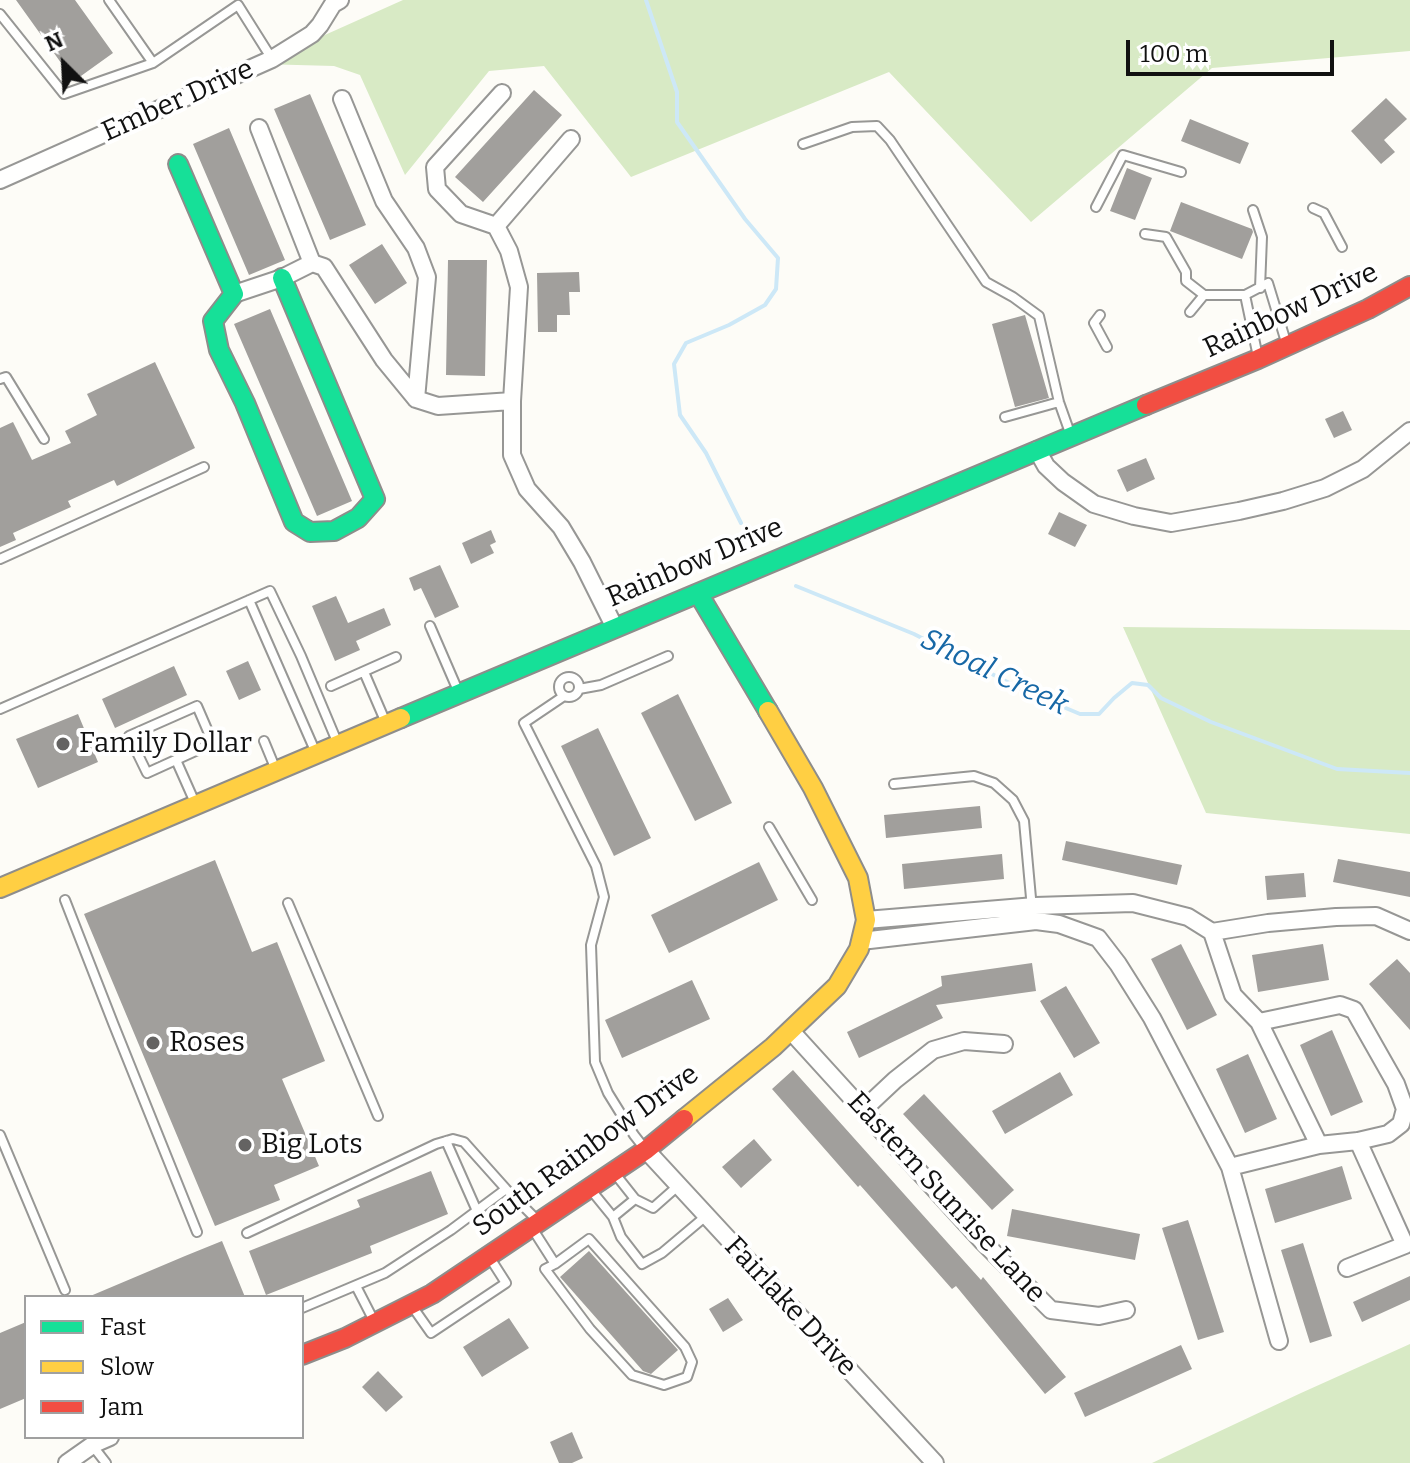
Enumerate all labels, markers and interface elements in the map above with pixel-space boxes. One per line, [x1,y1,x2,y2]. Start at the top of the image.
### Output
north arrow [24,24,104,104]
scale bar [1130,24,1338,74]
text: N [41,26,67,57]
text: 100 m [1140,40,1208,68]
street label: Ember Drive [97,53,259,149]
street label: Rainbow Drive [1199,256,1383,366]
street label: Rainbow Drive [602,511,788,615]
water label: Shoal Creek [914,622,1074,724]
place label: Family Dollar [79,727,252,761]
marker: Family Dollar [54,735,72,753]
place label: Roses [169,1026,245,1060]
marker: Roses [144,1034,162,1052]
street label: South Rainbow Drive [467,1058,705,1244]
street label: Eastern Sunrise Lane [840,1086,1052,1310]
place label: Big Lots [261,1128,363,1162]
marker: Big Lots [236,1136,254,1154]
street label: Fairlake Drive [717,1230,863,1384]
legend [24,1295,304,1439]
text: Fast [100,1313,146,1341]
text: Slow [100,1353,154,1381]
text: Jam [100,1393,143,1421]

